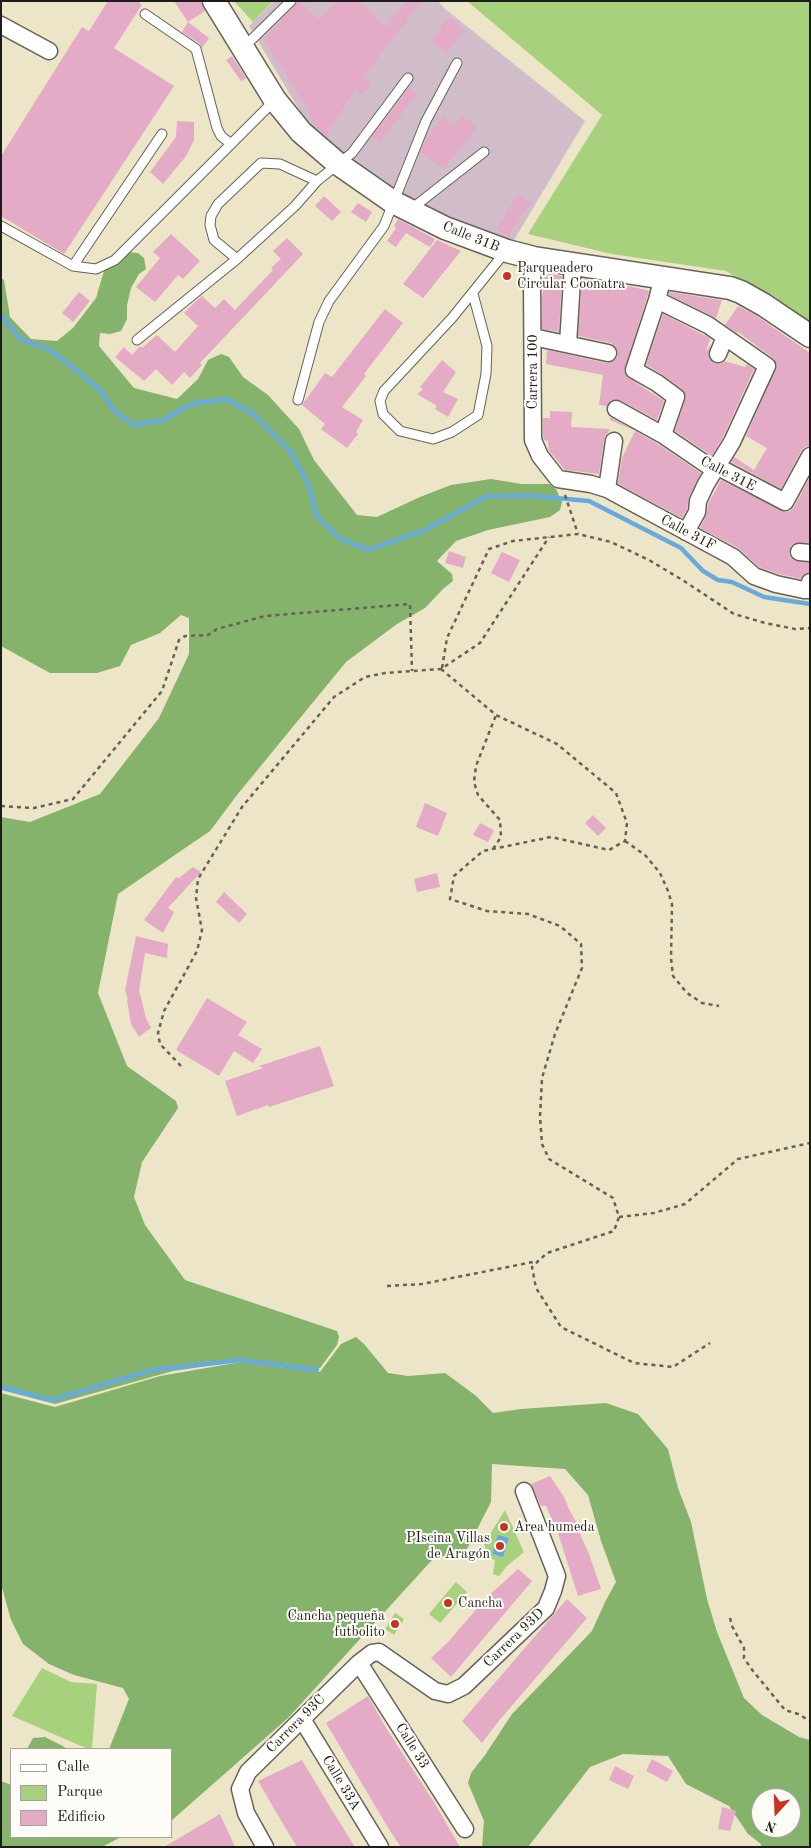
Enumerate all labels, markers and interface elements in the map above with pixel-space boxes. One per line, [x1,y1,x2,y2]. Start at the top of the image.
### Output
street label: Calle 31B [440,218,502,256]
place label: Parqueadero Circular Coonatra [517,260,625,292]
marker: Parqueadero Circular Coonatra [501,270,513,282]
street label: Carrera 100 [525,334,541,410]
street label: Calle 31E [697,453,759,495]
street label: Calle 31F [658,512,718,554]
place label: Area humeda [514,1519,595,1535]
marker: Area humeda [498,1521,510,1533]
place label: PIscina Villas de Aragón [406,1530,490,1562]
marker: PIscina Villas de Aragón [494,1540,506,1552]
place label: Cancha [458,1595,502,1611]
marker: Cancha [442,1597,454,1609]
street label: Carrera 93D [480,1605,548,1671]
place label: Cancha pequeña futbolito [287,1608,385,1640]
marker: Cancha pequeña futbolito [389,1618,401,1630]
street label: Carrera 93C [263,1691,329,1757]
street label: Calle 33 [392,1720,432,1772]
legend [10,1748,172,1838]
street label: Calle 33A [318,1752,364,1814]
text: Calle [57,1760,89,1775]
text: Parque [57,1785,103,1800]
north arrow [751,1788,801,1838]
text: Edificio [57,1810,105,1825]
text: N [764,1818,779,1835]

